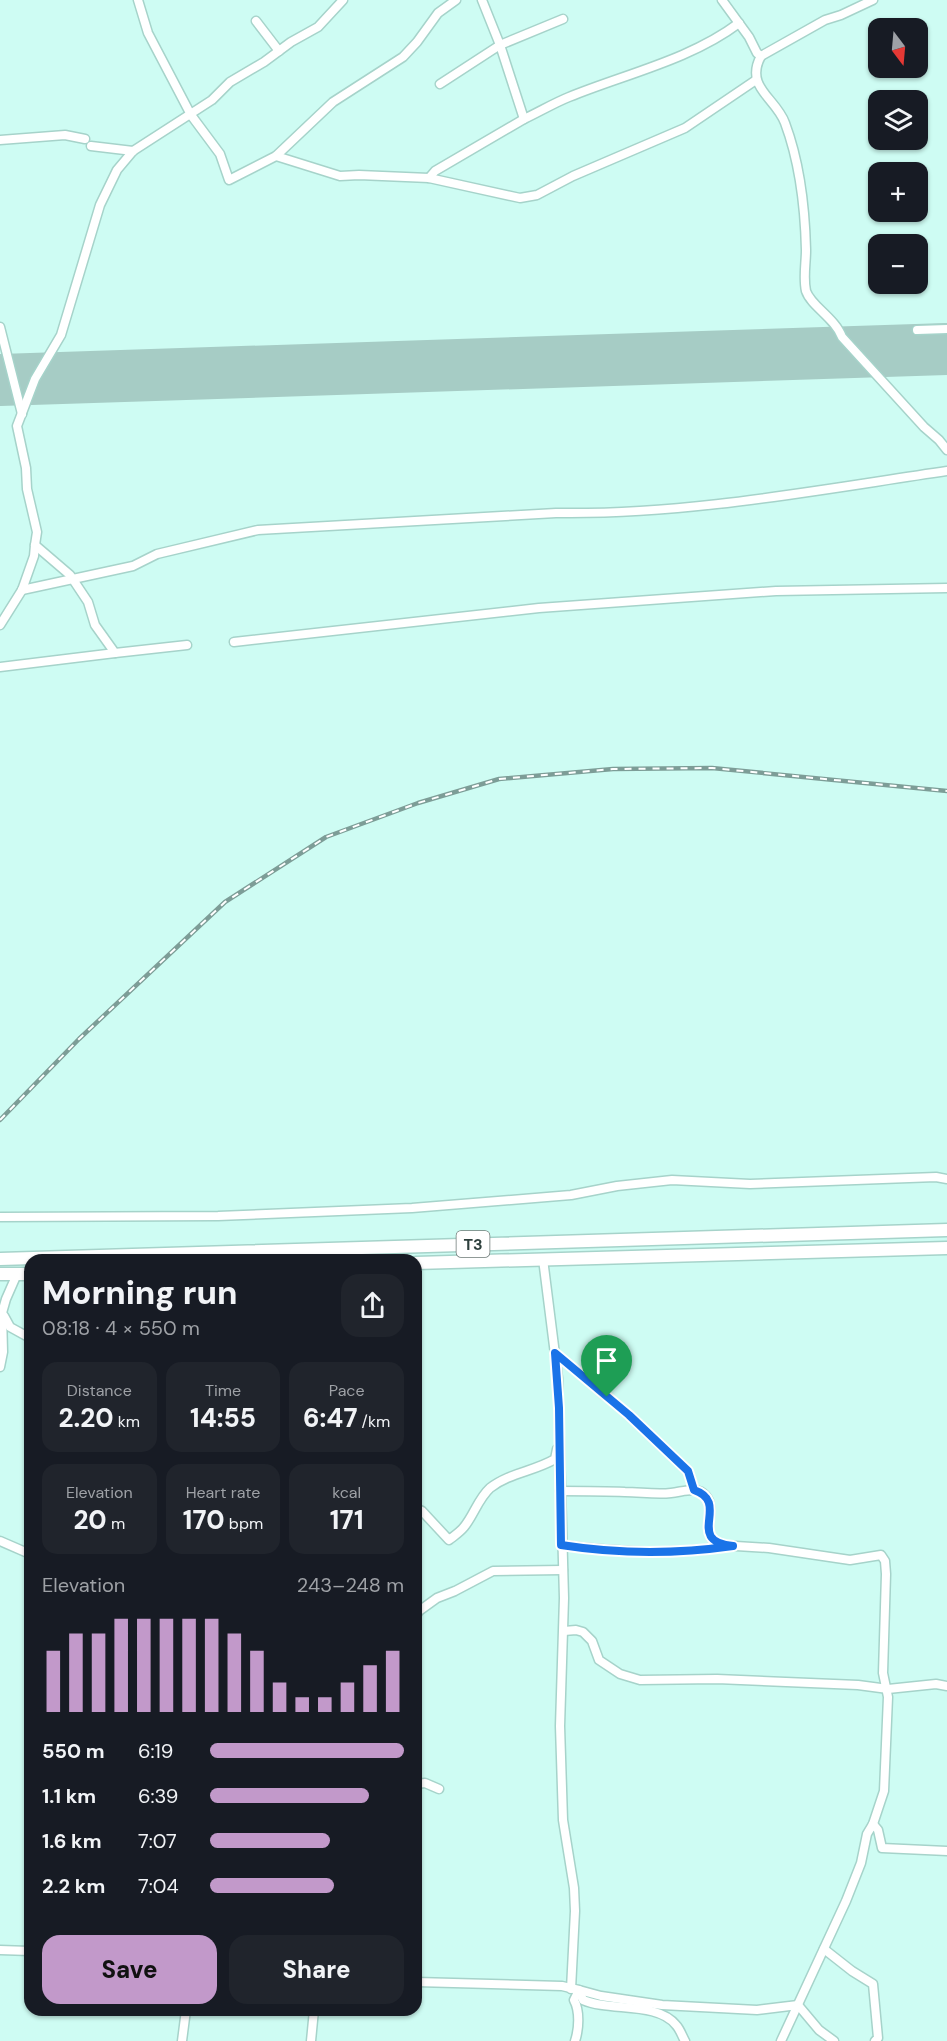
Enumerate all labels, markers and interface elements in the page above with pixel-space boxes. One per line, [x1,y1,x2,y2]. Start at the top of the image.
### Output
north arrow [868,18,928,78]
map controls [868,18,928,294]
button: layers [868,90,928,150]
button: + [868,162,928,222]
button: − [868,234,928,294]
road number: T3 [456,1231,490,1257]
text: Morning run [42,1271,237,1314]
button: share [341,1274,404,1337]
text: 08:18 · 4 × 550 m [42,1315,200,1341]
pin [581,1335,632,1397]
icon: arrive [590,1344,623,1377]
text: Distance [67,1380,132,1401]
text: Time [205,1380,241,1401]
text: Pace [329,1380,365,1401]
text: 2.20 [59,1401,114,1435]
text: 14:55 [190,1401,256,1435]
text: 6:47 [303,1401,357,1435]
text: km [114,1411,140,1432]
text: /km [357,1411,390,1432]
text: Elevation [66,1482,133,1503]
text: Heart rate [186,1482,260,1503]
text: kcal [332,1482,361,1503]
text: 20 [73,1503,107,1537]
text: 170 [183,1503,225,1537]
text: 171 [330,1503,364,1537]
text: m [107,1513,125,1534]
text: bpm [225,1513,263,1534]
text: Elevation [42,1572,125,1598]
text: 243–248 m [297,1572,404,1598]
text: 550 m [42,1738,104,1764]
text: 6:19 [138,1738,173,1764]
text: 1.1 km [42,1783,96,1809]
text: 6:39 [138,1783,178,1809]
text: 1.6 km [42,1828,101,1854]
text: 7:07 [138,1828,177,1854]
text: 2.2 km [42,1873,105,1899]
text: 7:04 [138,1873,179,1899]
button: Save [42,1935,217,2004]
button: Share [229,1935,404,2004]

